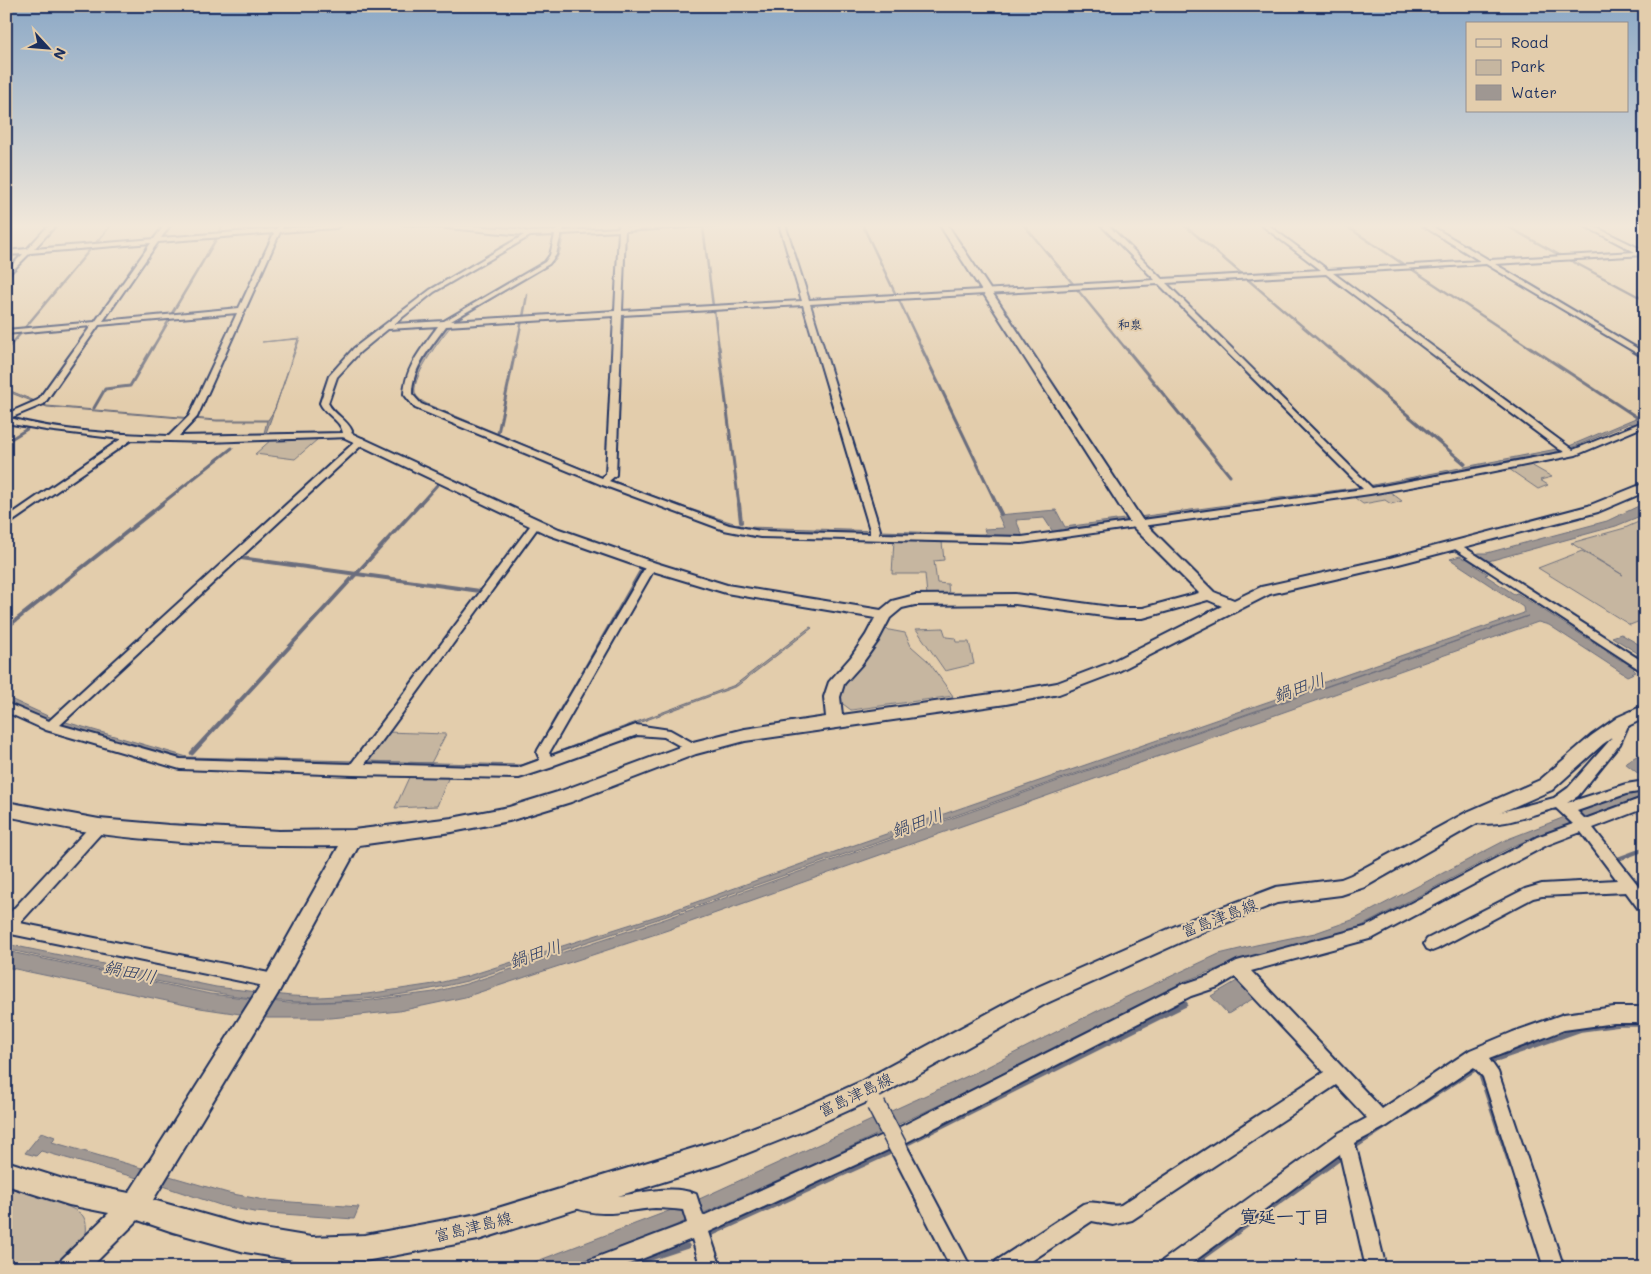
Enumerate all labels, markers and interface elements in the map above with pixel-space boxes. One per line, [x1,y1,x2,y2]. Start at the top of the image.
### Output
north arrow [22,22,72,72]
legend [1466,22,1628,112]
text: Road [1511,32,1548,52]
text: N [49,45,71,63]
text: Park [1511,56,1545,76]
text: Water [1511,82,1557,102]
district label: 和泉 [1118,316,1142,332]
water label: 鍋田川 [1270,667,1328,707]
water label: 鍋田川 [888,802,946,842]
street label: 富島津島線 [1178,893,1260,941]
water label: 鍋田川 [506,933,564,973]
water label: 鍋田川 [101,954,159,988]
street label: 富島津島線 [814,1067,896,1121]
district label: 寛延一丁目 [1240,1204,1330,1228]
street label: 富島津島線 [432,1206,514,1246]

